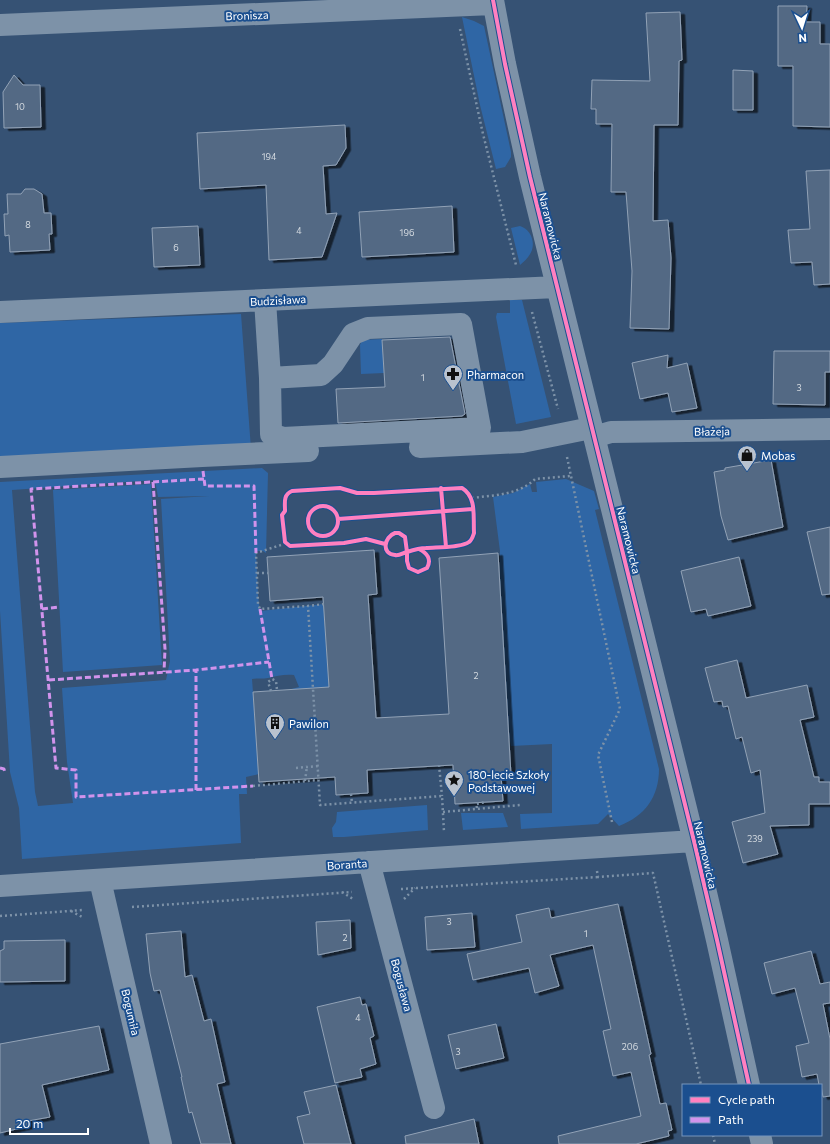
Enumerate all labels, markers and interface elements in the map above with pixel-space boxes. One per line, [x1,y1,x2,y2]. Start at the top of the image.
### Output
street label: Bronisza [225,8,269,22]
north arrow [782,8,822,48]
text: N [798,32,807,45]
house number: 10 [15,101,25,112]
house number: 194 [262,151,277,162]
street label: Naramowicka [536,191,566,261]
house number: 8 [25,219,31,230]
house number: 4 [296,225,302,236]
house number: 196 [400,227,414,238]
house number: 6 [173,242,179,253]
street label: Budzisława [250,292,306,308]
pharmacy icon: Pharmacon [442,363,464,391]
place label: Pharmacon [467,368,524,381]
house number: 1 [421,372,425,383]
house number: 3 [796,382,802,393]
street label: Błażeja [694,424,730,438]
shop icon: Mobas [736,444,758,472]
place label: Mobas [761,449,795,462]
street label: Naramowicka [614,505,644,575]
house number: 2 [474,670,479,681]
building icon: Pawilon [264,712,286,740]
place label: Pawilon [289,717,329,730]
place label: 180-lecie Szkoły Podstawowej [468,768,549,794]
place icon: 180-lecie Szkoły Podstawowej [443,769,465,797]
street label: Naramowicka [692,820,720,890]
house number: 239 [747,833,763,844]
street label: Boranta [326,856,368,872]
house number: 3 [446,916,452,927]
house number: 1 [584,928,588,939]
house number: 2 [343,932,348,943]
street label: Bogusława [389,957,415,1013]
street label: Bogumiła [119,988,143,1036]
house number: 4 [355,1012,361,1023]
house number: 206 [622,1041,638,1052]
house number: 3 [455,1046,461,1057]
legend [682,1084,822,1136]
text: Cycle path [718,1092,775,1106]
scale bar [10,1110,88,1136]
text: Path [718,1112,744,1126]
text: 20 m [16,1116,43,1130]

